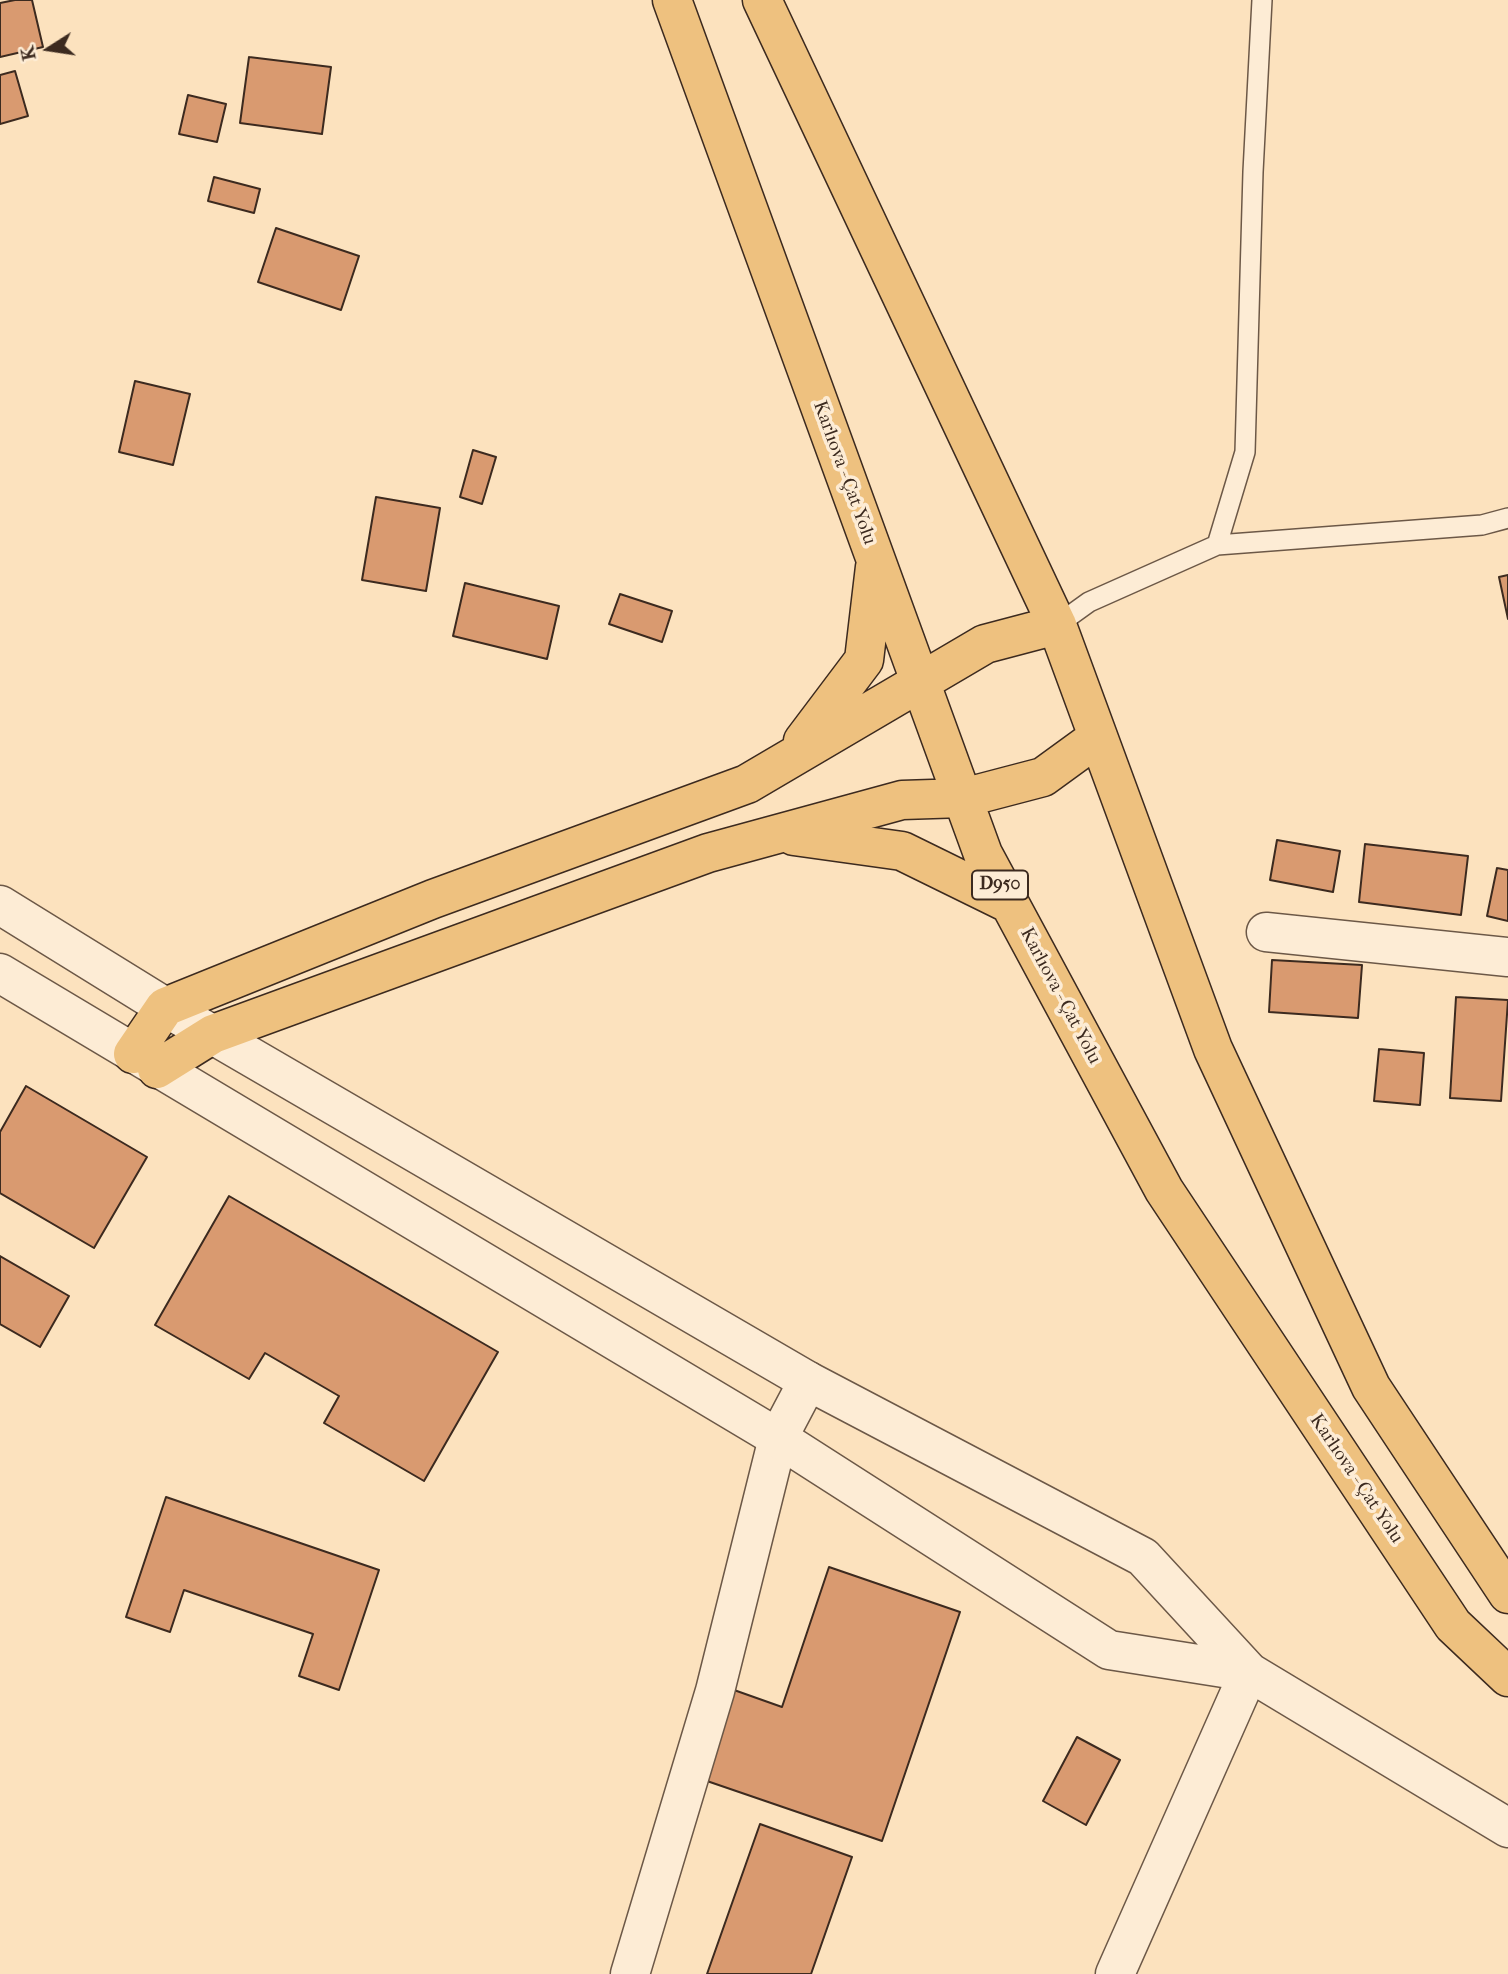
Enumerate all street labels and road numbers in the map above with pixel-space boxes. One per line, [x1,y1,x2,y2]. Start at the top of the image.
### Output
street label: Karlıova - Çat Yolu [807,398,881,548]
road number: D950 [972,870,1028,900]
street label: Karlıova - Çat Yolu [1014,924,1106,1068]
street label: Karlıova - Çat Yolu [1304,1410,1408,1548]

